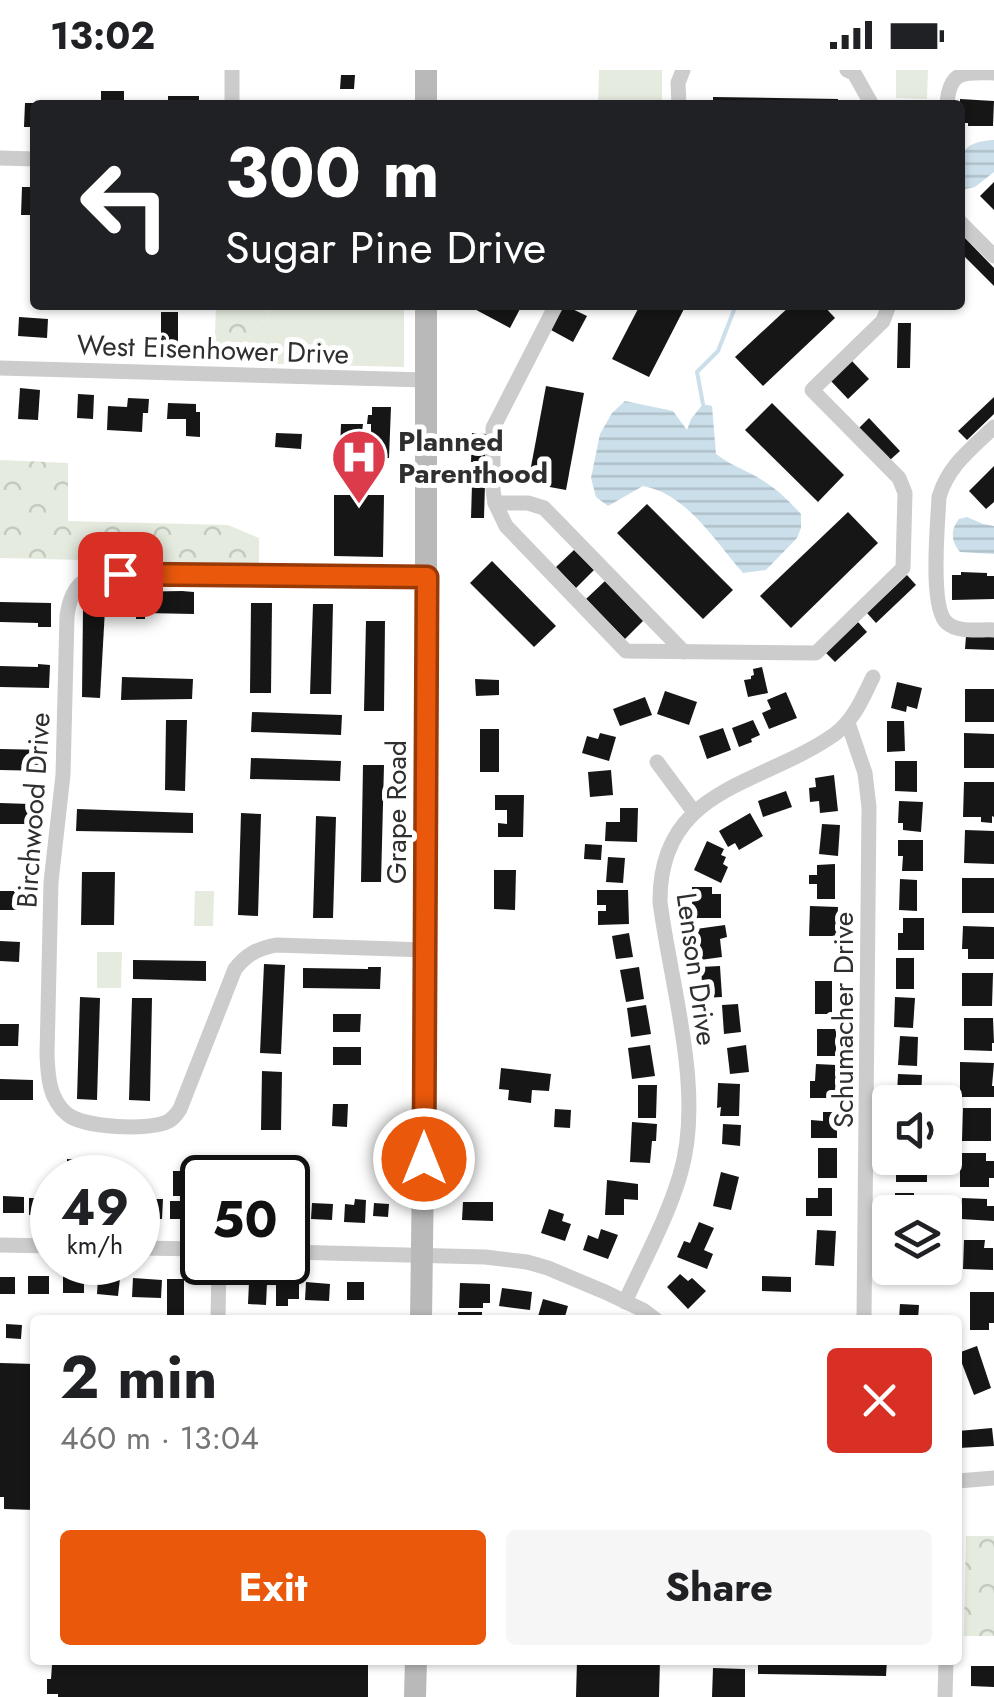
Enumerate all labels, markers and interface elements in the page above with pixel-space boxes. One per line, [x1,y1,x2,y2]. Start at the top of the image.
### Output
text: 13:02 [50,8,155,63]
text: 300 m [225,122,440,223]
icon: left [60,140,190,270]
text: Sugar Pine Drive [225,215,546,280]
street label: West Eisenhower Drive [76,324,350,375]
place label: Planned Parenthood [398,421,548,494]
hospital icon: Planned Parenthood [329,427,389,506]
pin [78,532,163,617]
icon: arrive [93,547,148,602]
street label: Birchwood Drive [6,711,61,909]
street label: Grape Road [376,740,417,884]
street label: Lenson Drive [666,890,727,1048]
street label: Schumacher Drive [823,912,864,1128]
map controls [872,1085,962,1285]
button: sound [872,1085,962,1175]
position arrow [372,1107,476,1211]
speed limit sign: 50 [180,1155,310,1285]
text: 49 [61,1171,129,1244]
button: layers [872,1195,962,1285]
text: km/h [67,1227,123,1263]
text: 2 min [60,1334,218,1421]
button: close [827,1348,932,1453]
text: 460 m · 13:04 [60,1415,259,1461]
button: Exit [60,1530,486,1645]
button: Share [506,1530,932,1645]

